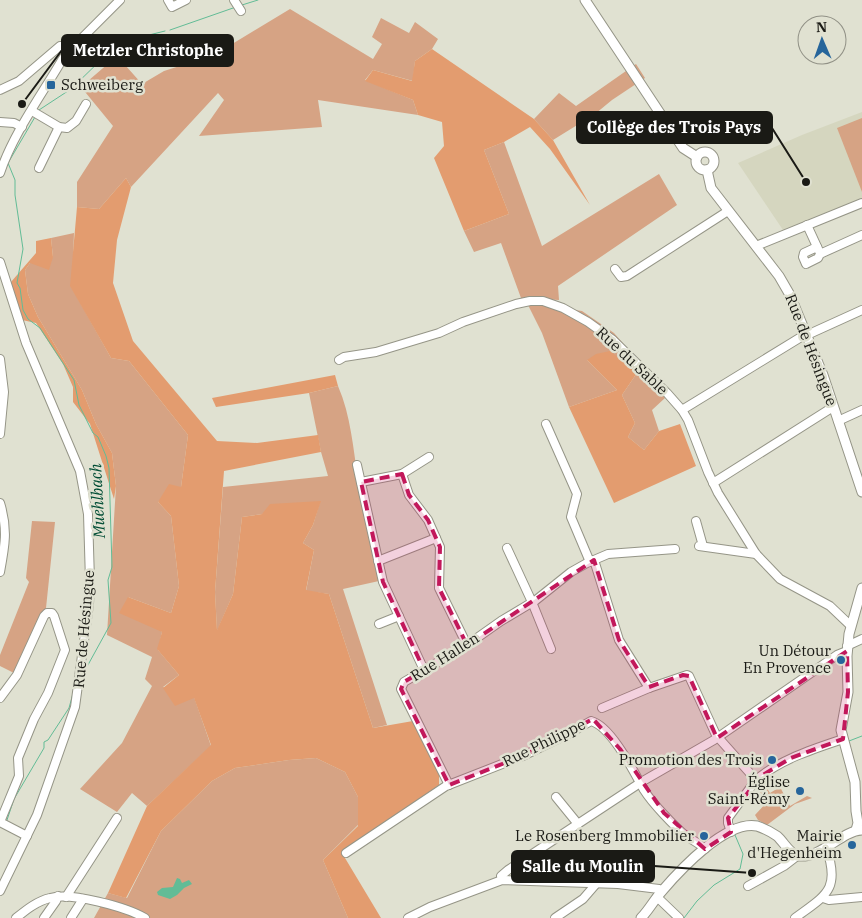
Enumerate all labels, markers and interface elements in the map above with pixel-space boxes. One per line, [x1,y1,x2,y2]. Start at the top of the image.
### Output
north arrow [797,15,847,65]
text: N [816,18,827,36]
callout: Metzler Christophe [62,35,233,66]
text: Metzler Christophe [73,40,223,60]
place label: Schweiberg [61,75,143,94]
marker: Schweiberg [45,79,57,91]
callout: Collège des Trois Pays [577,112,772,143]
text: Collège des Trois Pays [587,117,761,137]
street label: Rue de Hésingue [781,291,842,409]
street label: Rue du Sable [593,323,672,399]
water label: Muehlbach [85,463,109,540]
street label: Rue de Hésingue [69,569,98,689]
street label: Rue Hallen [407,628,483,685]
place label: Un Détour En Provence [743,641,831,677]
marker: Un Détour En Provence [835,654,847,666]
street label: Rue Philippe [499,714,588,771]
place label: Promotion des Trois [619,750,762,769]
marker: Promotion des Trois [766,754,778,766]
place label: Église Saint-Rémy [708,772,790,808]
marker: Église Saint-Rémy [794,785,806,797]
place label: Le Rosenberg Immobilier [515,826,694,845]
place label: Mairie d'Hegenheim [747,826,842,862]
marker: Le Rosenberg Immobilier [698,830,710,842]
marker: Mairie d'Hegenheim [846,839,858,851]
callout: Salle du Moulin [512,851,654,882]
text: Salle du Moulin [522,856,644,876]

